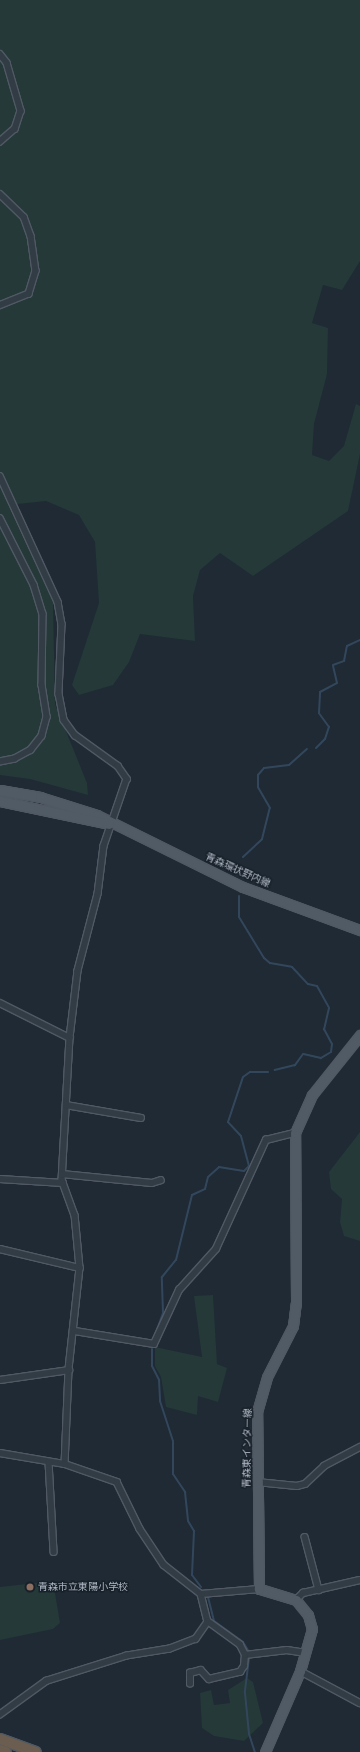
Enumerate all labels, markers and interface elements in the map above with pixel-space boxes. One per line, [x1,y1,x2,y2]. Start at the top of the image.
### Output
street label: 青森環状野内線 [204,850,272,890]
street label: 青森東インター線 [240,1408,254,1488]
place label: 青森市立東陽小学校 [38,1581,128,1593]
marker: 青森市立東陽小学校 [25,1582,35,1592]

